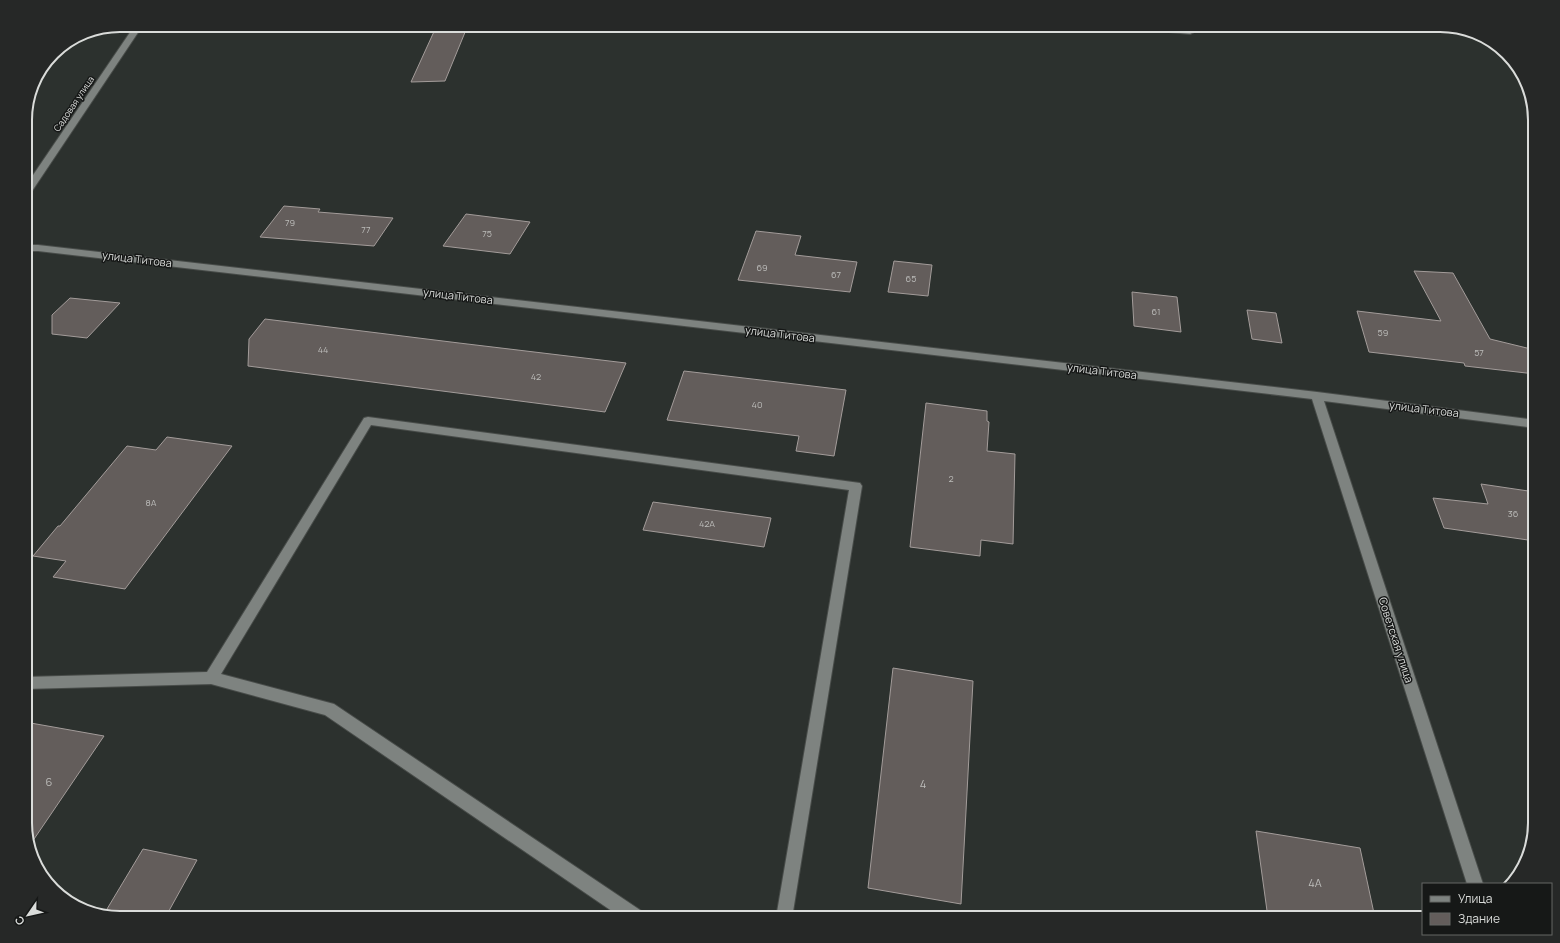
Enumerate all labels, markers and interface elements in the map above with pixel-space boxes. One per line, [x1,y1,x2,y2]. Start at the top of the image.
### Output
street label: Садовая улица [50,73,97,134]
house number: 79 [285,216,295,229]
house number: 77 [361,223,371,236]
house number: 75 [482,227,492,240]
street label: улица Титова [101,247,173,270]
house number: 69 [756,261,768,274]
house number: 67 [831,268,842,281]
house number: 65 [906,272,916,285]
street label: улица Титова [422,284,494,307]
house number: 61 [1152,305,1160,318]
street label: улица Титова [744,322,816,345]
house number: 59 [1378,326,1388,339]
house number: 44 [318,343,328,356]
house number: 57 [1474,346,1484,359]
street label: улица Титова [1066,359,1138,382]
house number: 42 [531,370,541,383]
street label: улица Титова [1388,397,1460,420]
house number: 40 [752,398,762,411]
house number: 2 [948,472,954,485]
house number: 8А [146,496,157,509]
house number: 36 [1508,507,1519,520]
house number: 42А [699,517,715,530]
street label: Советская улица [1376,595,1417,685]
house number: 6 [46,774,53,789]
house number: 4 [920,776,926,791]
house number: 4А [1308,875,1322,890]
legend [1422,883,1552,935]
text: Улица [1458,890,1492,907]
north arrow [8,895,48,935]
text: Здание [1458,910,1500,927]
text: С [11,913,28,928]

